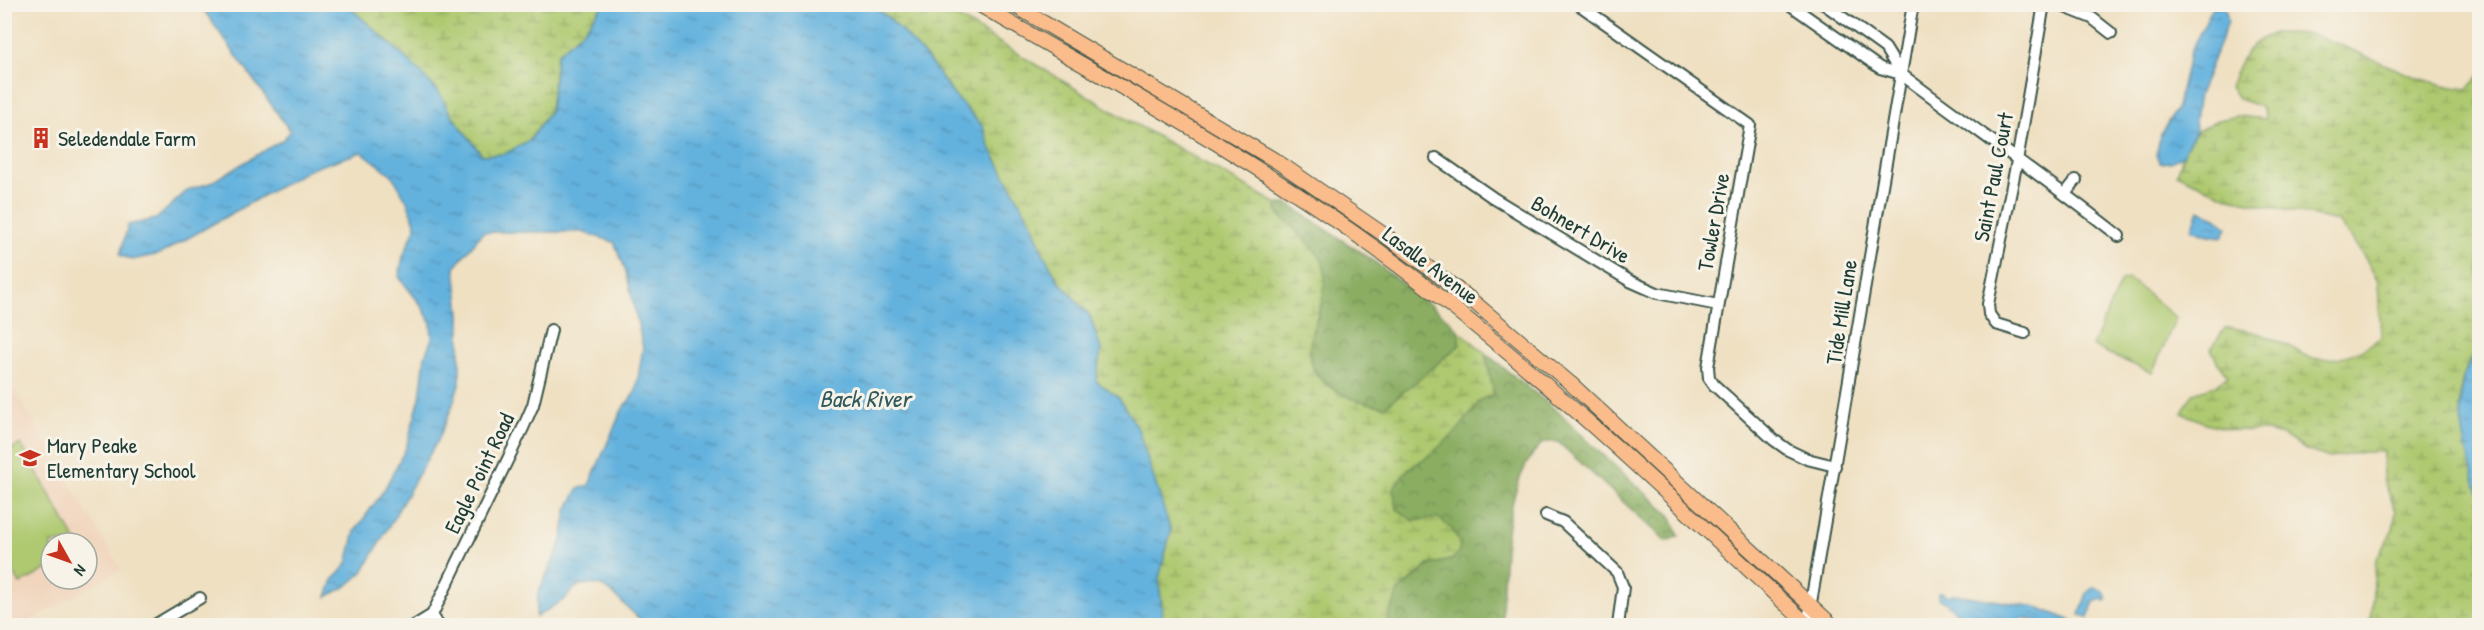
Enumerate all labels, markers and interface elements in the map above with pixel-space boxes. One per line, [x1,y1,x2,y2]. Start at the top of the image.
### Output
street label: Saint Paul Court [1966,109,2020,244]
place label: Seledendale Farm [58,123,196,153]
building icon: Seledendale Farm [29,126,53,150]
street label: Towler Drive [1690,170,1736,273]
street label: Bohnert Drive [1526,188,1636,270]
street label: Lasalle Avenue [1377,219,1485,311]
street label: Tide Mill Lane [1818,257,1864,367]
water label: Back River [819,382,913,414]
street label: Eagle Point Road [437,407,521,538]
place label: Mary Peake Elementary School [47,430,196,485]
school or university icon: Mary Peake Elementary School [18,446,42,470]
north arrow [39,531,99,591]
text: N [69,560,92,581]

